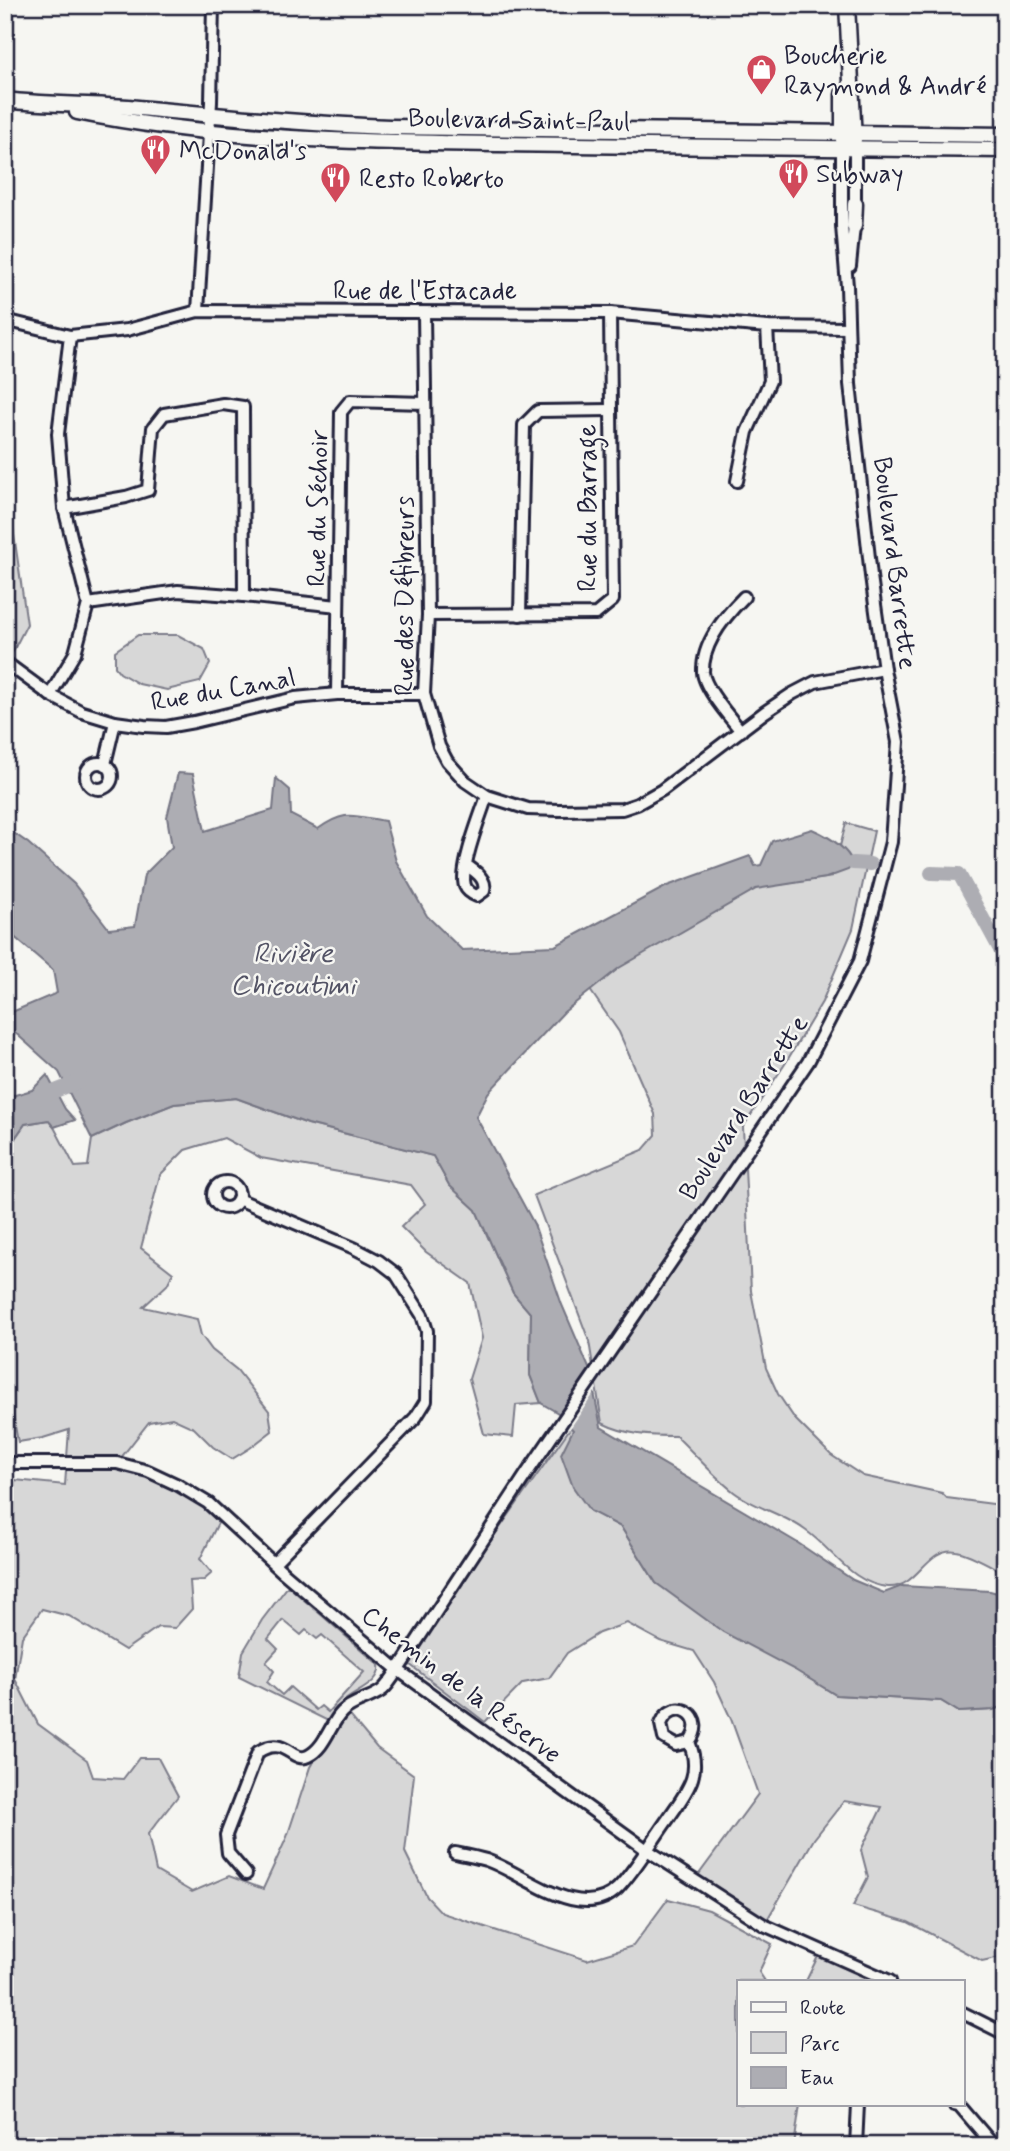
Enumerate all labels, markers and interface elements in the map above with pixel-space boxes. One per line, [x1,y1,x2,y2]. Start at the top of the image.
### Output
place label: Boucherie Raymond & André [784,40,987,104]
shop icon: Boucherie Raymond & André [744,53,778,97]
street label: Boulevard Saint-Paul [408,102,630,140]
restaurant icon: McDonald's [139,133,173,177]
place label: McDonald's [179,135,307,169]
restaurant icon: Subway [776,156,810,200]
place label: Subway [816,158,904,192]
restaurant icon: Resto Roberto [319,161,353,205]
place label: Resto Roberto [359,163,504,197]
street label: Rue de l'Estacade [333,275,517,309]
street label: Rue du Barrage [572,424,609,592]
street label: Rue du Séchoir [301,429,337,587]
street label: Boulevard Barrette [864,455,924,672]
street label: Rue des Défibreurs [389,496,423,696]
street label: Rue du Canal [148,662,298,720]
water label: Rivière Chicoutimi [230,936,358,1005]
street label: Boulevard Barrette [672,1009,817,1207]
street label: Chemin de la Réserve [354,1599,568,1772]
legend [737,1980,964,2106]
text: Route [800,1994,846,2022]
text: Parc [800,2030,840,2058]
text: Eau [800,2064,834,2092]

